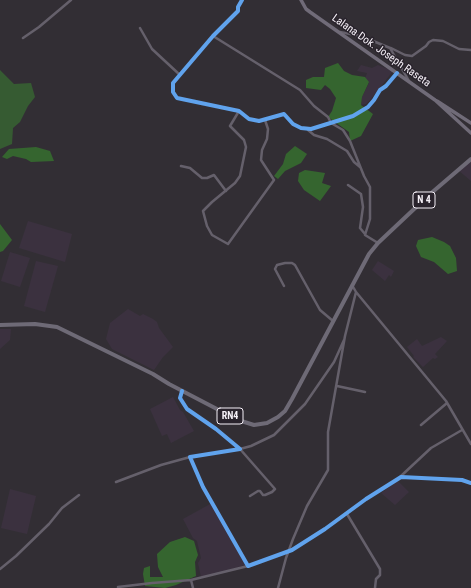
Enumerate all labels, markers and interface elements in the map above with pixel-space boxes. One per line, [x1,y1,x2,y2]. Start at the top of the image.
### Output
street label: Lalana Dok. Joseph Raseta [329,12,433,90]
road number: N 4 [413,192,435,208]
road number: RN4 [217,408,243,424]

